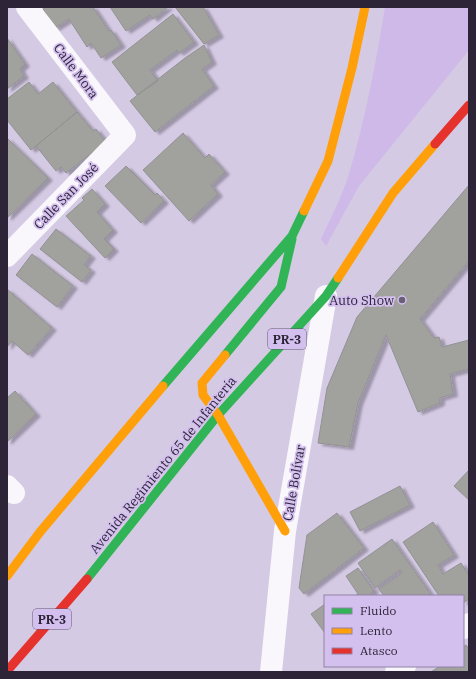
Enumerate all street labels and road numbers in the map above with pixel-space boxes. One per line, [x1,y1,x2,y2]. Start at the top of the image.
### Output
street label: Calle Mora [50,40,102,102]
street label: Calle San José [30,159,102,233]
road number: PR-3 [268,329,306,349]
street label: Avenida Regimiento 65 de Infantería [86,373,240,557]
street label: Calle Bolívar [279,443,309,522]
road number: PR-3 [33,609,71,629]

